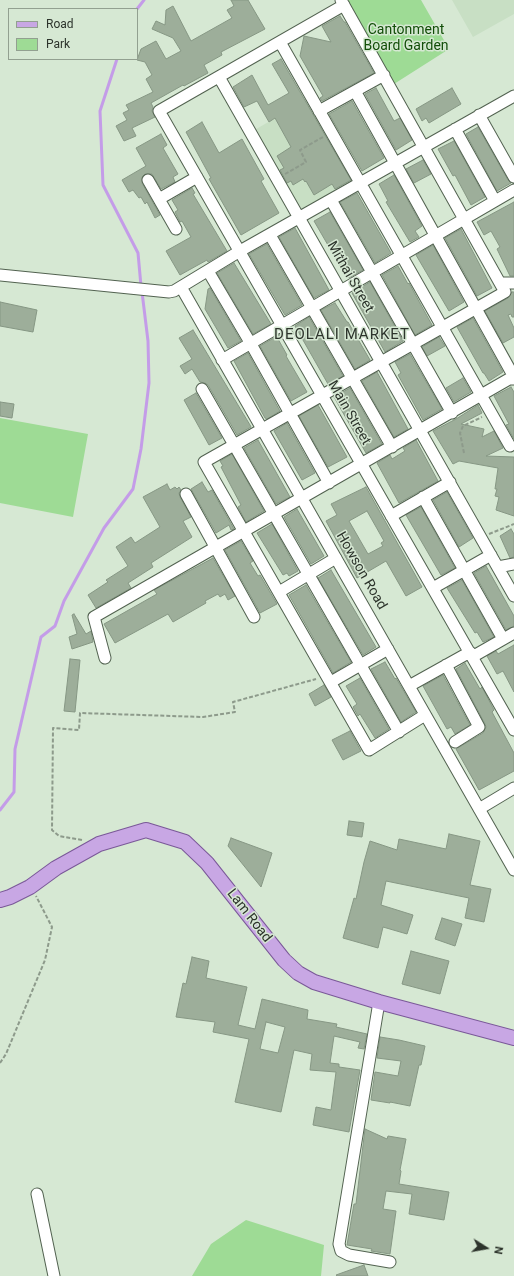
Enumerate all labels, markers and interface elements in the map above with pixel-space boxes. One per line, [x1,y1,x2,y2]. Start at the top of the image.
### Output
legend [8,8,138,60]
text: Road [46,17,74,31]
park label: Cantonment Board Garden [363,22,449,54]
text: Park [46,37,70,51]
street label: Mithai Street [323,238,377,316]
district label: DEOLALI MARKET [274,326,410,344]
street label: Main Street [324,378,374,448]
street label: Howson Road [332,529,390,613]
street label: Lam Road [223,886,275,946]
north arrow [466,1228,506,1268]
text: N [491,1245,505,1255]

